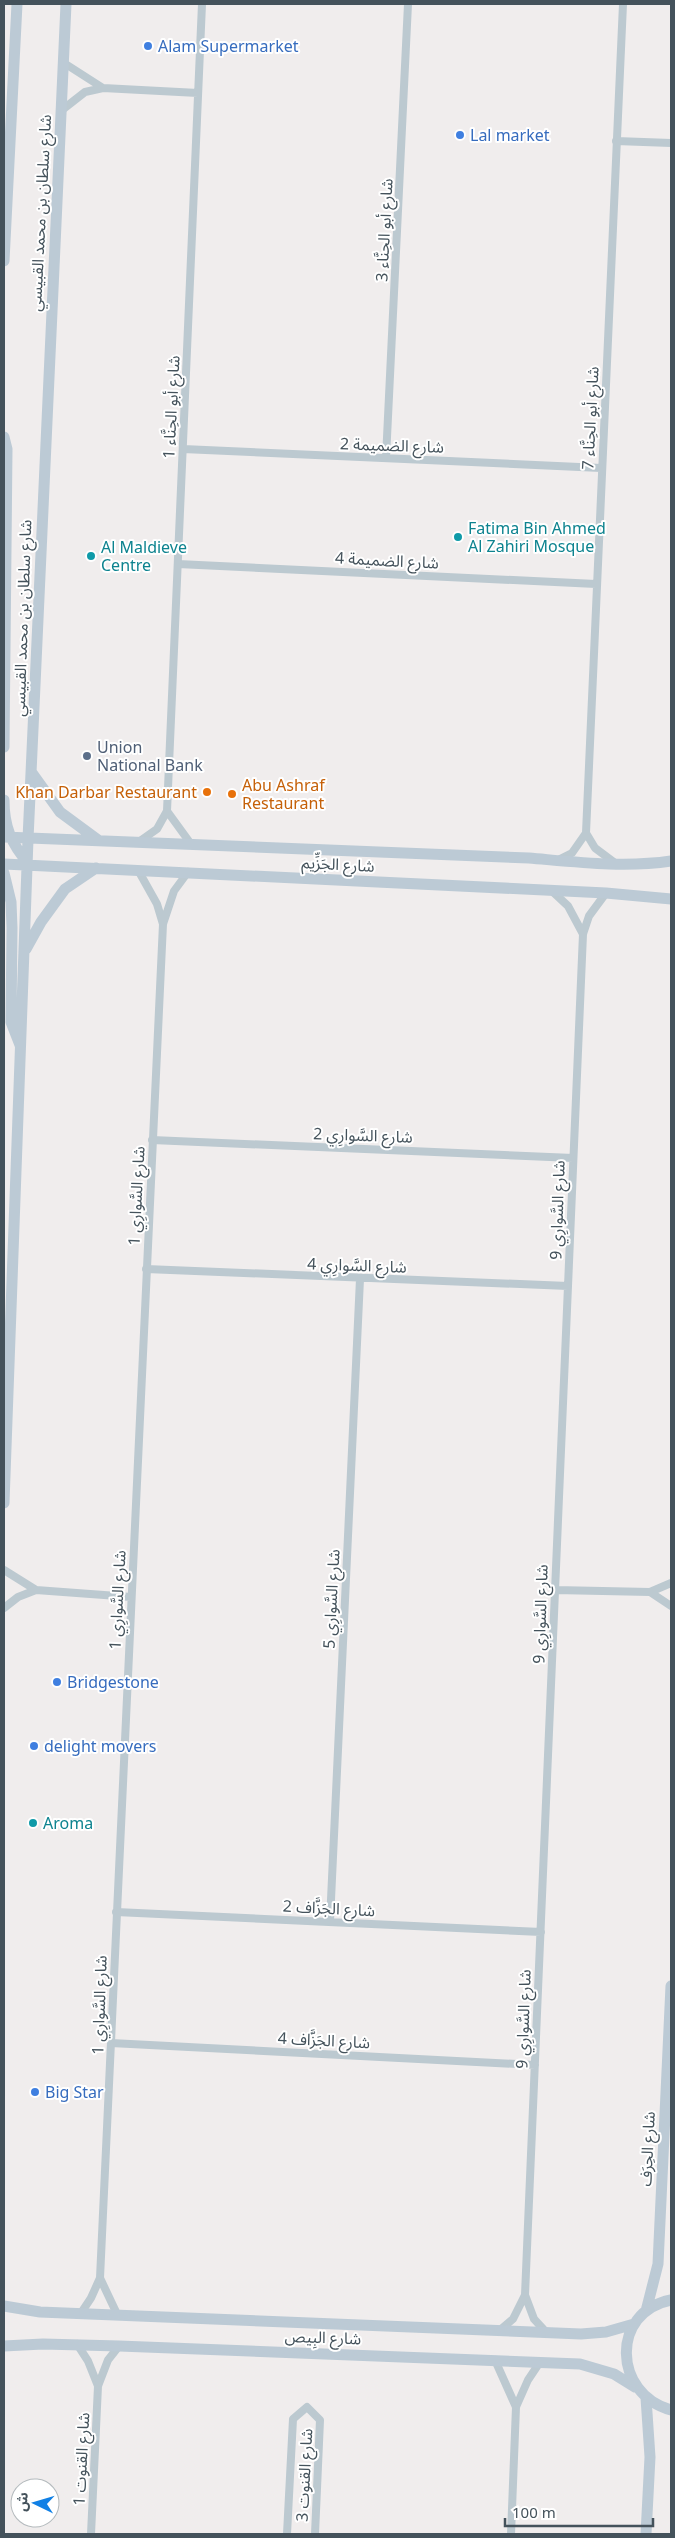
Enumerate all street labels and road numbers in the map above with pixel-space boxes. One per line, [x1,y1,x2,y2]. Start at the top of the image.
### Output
street label: شارع سلطان بن محمد القبيسي [24,114,58,312]
street label: شارع أبو الحِنَّاء 3 [370,178,400,282]
street label: شارع أبو الحِنَّاء 1 [157,355,187,459]
street label: شارع أبو الحِنَّاء 7 [576,366,606,470]
street label: شارع الضميمة 2 [340,432,444,460]
street label: شارع سلطان بن محمد القبيسي [8,519,38,717]
street label: شارع الضميمة 4 [334,546,440,576]
street label: شارع الجَزِّيم [301,851,375,879]
street label: شارع السَّوارِي 2 [313,1122,413,1150]
street label: شارع السَّوارِي 1 [122,1146,152,1246]
street label: شارع السَّوارِي 9 [544,1160,572,1260]
street label: شارع السَّوارِي 4 [307,1252,407,1280]
street label: شارع السَّوارِي 5 [317,1549,347,1649]
street label: شارع السَّوارِي 1 [103,1550,133,1650]
street label: شارع السَّوارِي 9 [527,1564,555,1664]
street label: شارع الجَزَّاف 2 [282,1895,376,1923]
street label: شارع السَّوارِي 1 [86,1955,114,2055]
street label: شارع السَّوارِي 9 [510,1969,538,2069]
street label: شارع الجَزَّاف 4 [277,2027,371,2055]
street label: شارع الحِرَف [634,2111,662,2187]
street label: شارع البِيص [284,2325,362,2351]
street label: شارع القنوت 1 [68,2412,96,2506]
street label: شارع القنوت 3 [291,2428,319,2522]

